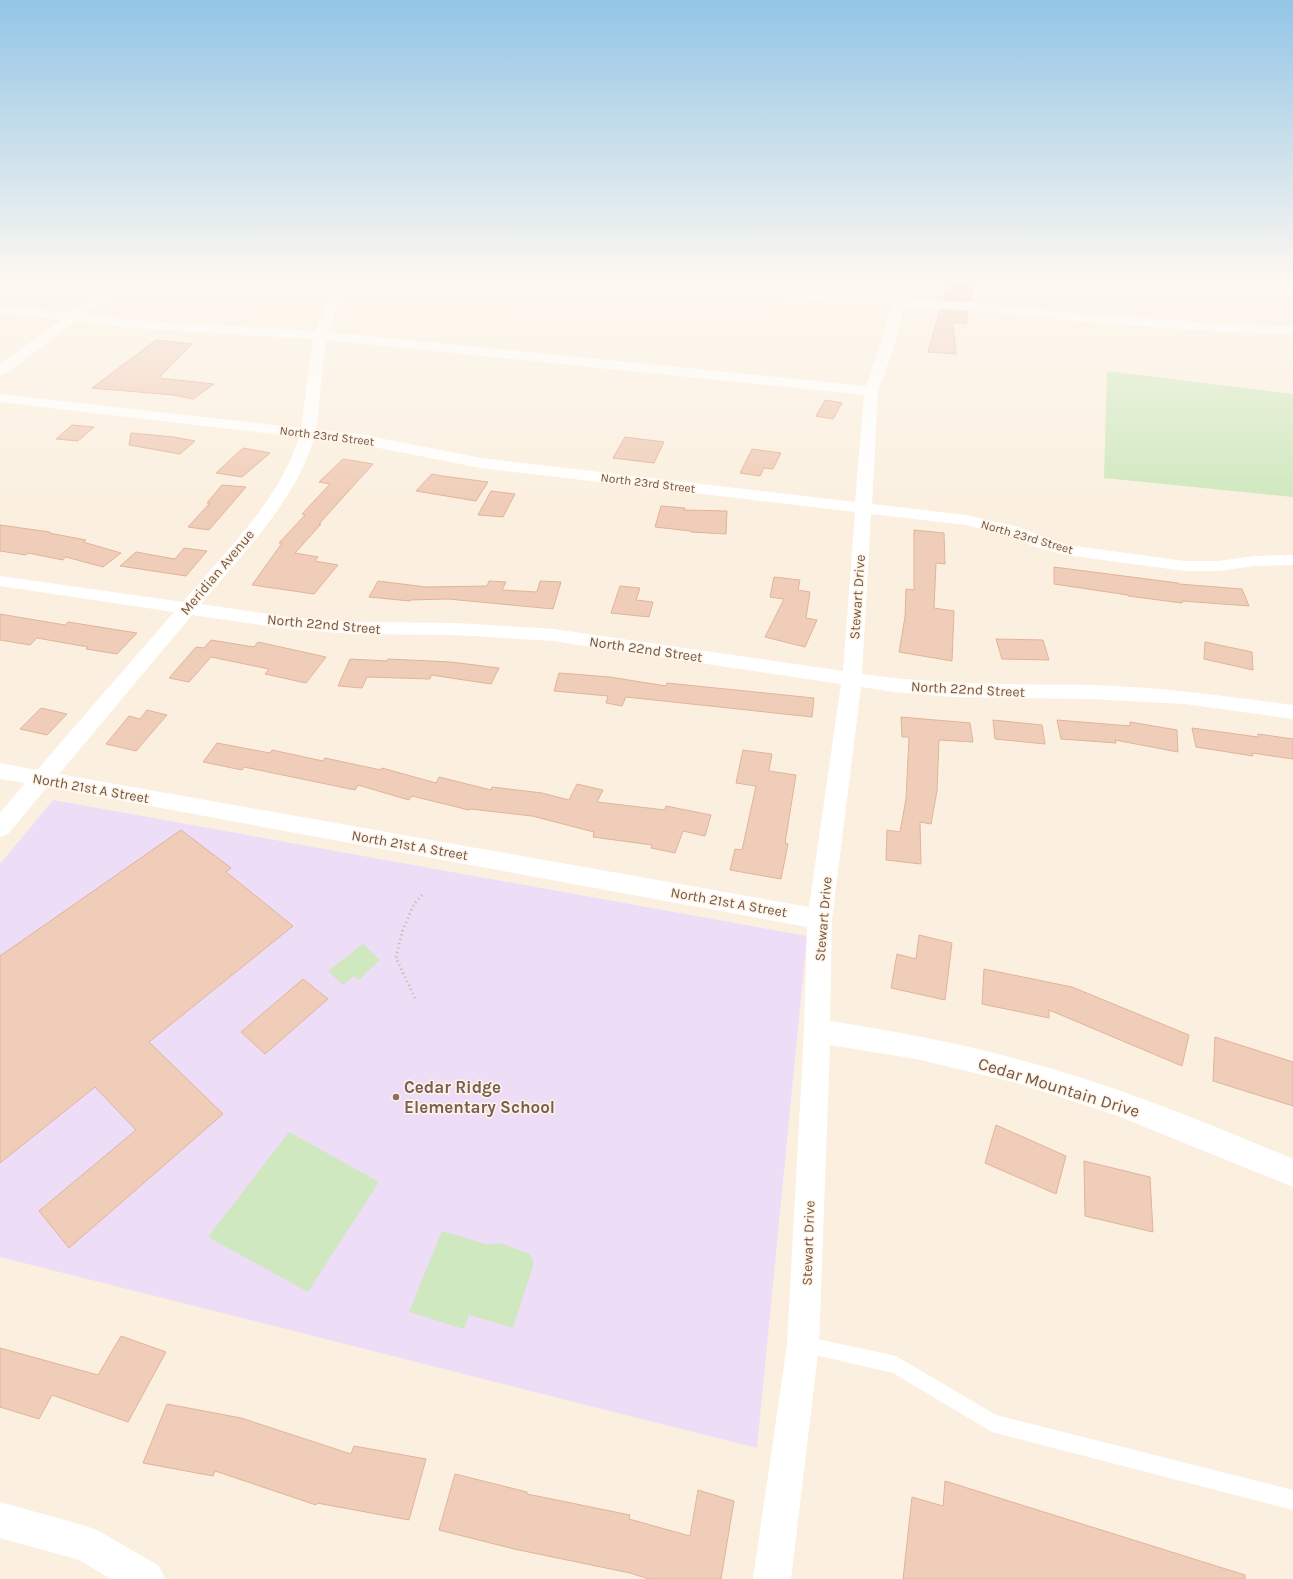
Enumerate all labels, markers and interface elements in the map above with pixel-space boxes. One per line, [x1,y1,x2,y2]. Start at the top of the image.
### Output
street label: North 23rd Street [279,423,375,449]
street label: North 23rd Street [600,470,696,496]
street label: North 23rd Street [979,517,1075,557]
street label: Meridian Avenue [177,526,258,619]
street label: Stewart Drive [846,554,869,640]
street label: North 22nd Street [266,611,382,638]
street label: North 22nd Street [588,633,704,666]
street label: North 22nd Street [911,678,1025,701]
street label: North 21st A Street [31,770,150,807]
street label: North 21st A Street [350,827,469,864]
street label: Stewart Drive [811,876,836,962]
street label: North 21st A Street [669,884,788,921]
street label: Cedar Mountain Drive [976,1053,1142,1121]
place label: Cedar Ridge Elementary School [404,1077,555,1117]
marker: Cedar Ridge Elementary School [391,1092,401,1102]
street label: Stewart Drive [799,1200,818,1286]

